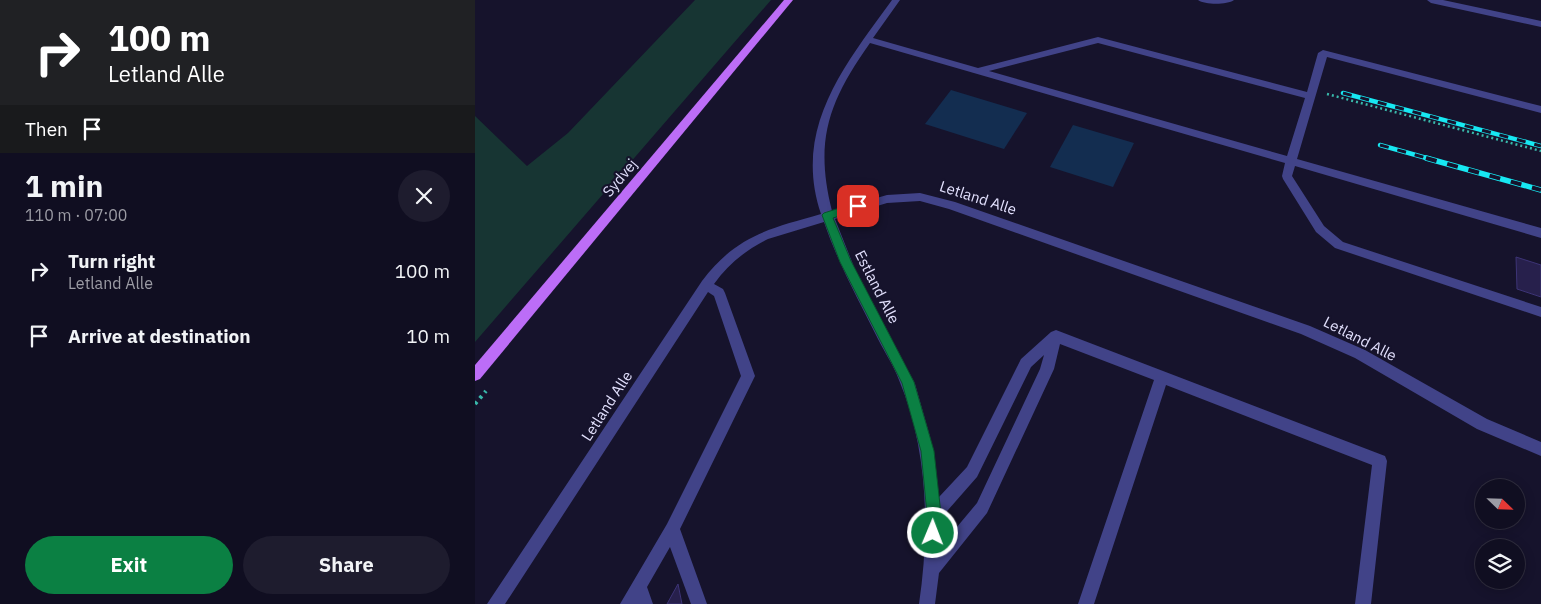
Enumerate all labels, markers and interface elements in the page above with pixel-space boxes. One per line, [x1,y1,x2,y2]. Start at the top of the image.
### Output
text: 100 m [108,15,211,61]
icon: right [25,20,90,85]
text: Letland Alle [108,59,225,88]
icon: arrive [78,115,106,143]
text: Then [25,117,68,141]
street label: Sydvej [598,155,641,201]
text: 1 min [25,166,103,205]
button: close [398,170,450,222]
street label: Letland Alle [937,176,1019,219]
pin [837,185,879,227]
icon: arrive [844,192,872,220]
text: 110 m · 07:00 [25,205,127,225]
street label: Estland Alle [851,247,904,327]
text: Turn right [68,249,155,273]
icon: right [25,257,53,285]
text: 100 m [395,259,450,283]
text: Letland Alle [68,273,153,293]
street label: Letland Alle [1320,312,1400,365]
icon: arrive [25,322,53,350]
text: Arrive at destination [68,324,251,348]
text: 10 m [406,324,450,348]
street label: Letland Alle [577,367,636,444]
north arrow [1475,479,1525,529]
map controls [1475,479,1525,589]
position arrow [906,506,958,558]
button: Exit [25,536,233,594]
button: Share [243,536,450,594]
button: layers [1475,539,1525,589]

